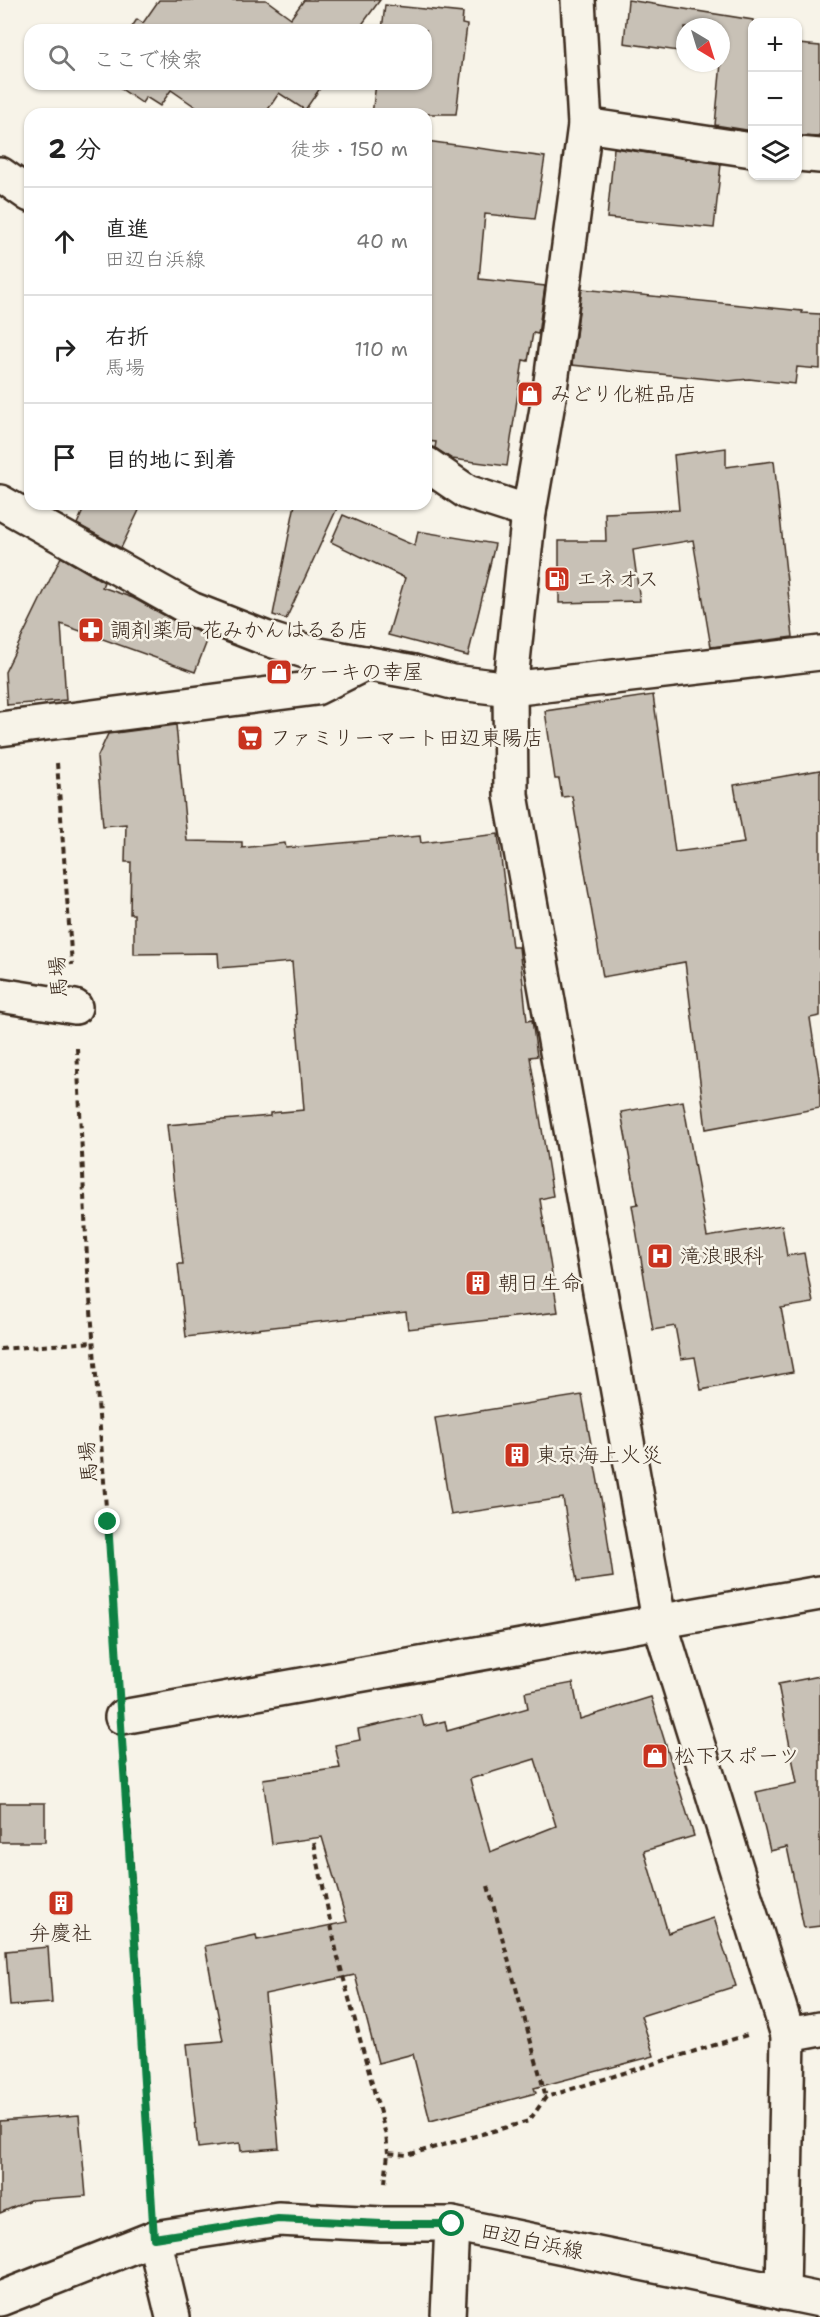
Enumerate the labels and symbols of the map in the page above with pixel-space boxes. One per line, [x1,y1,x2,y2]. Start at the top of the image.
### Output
north arrow [676,18,730,72]
shop icon: みどり化粧品店 [515,379,545,409]
place label: みどり化粧品店 [550,380,697,408]
fuel station icon: エネオス [542,564,572,594]
place label: エネオス [576,565,659,593]
pharmacy icon: 調剤薬局 花みかんはるる店 [76,615,106,645]
place label: 調剤薬局 花みかんはるる店 [110,616,369,644]
shop icon: ケーキの幸屋 [264,657,294,687]
place label: ケーキの幸屋 [298,658,424,686]
supermarket icon: ファミリーマート田辺東陽店 [235,723,265,753]
place label: ファミリーマート田辺東陽店 [270,724,543,752]
street label: 馬場 [43,955,73,999]
hospital icon: 滝浪眼科 [645,1241,675,1271]
place label: 滝浪眼科 [680,1242,764,1270]
building icon: 朝日生命 [463,1268,493,1298]
place label: 朝日生命 [498,1269,582,1297]
street label: 馬場 [72,1440,104,1484]
building icon: 東京海上火災 [502,1440,532,1470]
place label: 東京海上火災 [536,1441,662,1469]
route end [94,1508,120,1534]
shop icon: 松下スポーツ [640,1741,670,1771]
place label: 松下スポーツ [674,1742,800,1770]
building icon: 弁慶社 [46,1888,76,1918]
place label: 弁慶社 [30,1919,93,1947]
route start [438,2210,464,2236]
street label: 田辺白浜線 [478,2216,586,2266]

